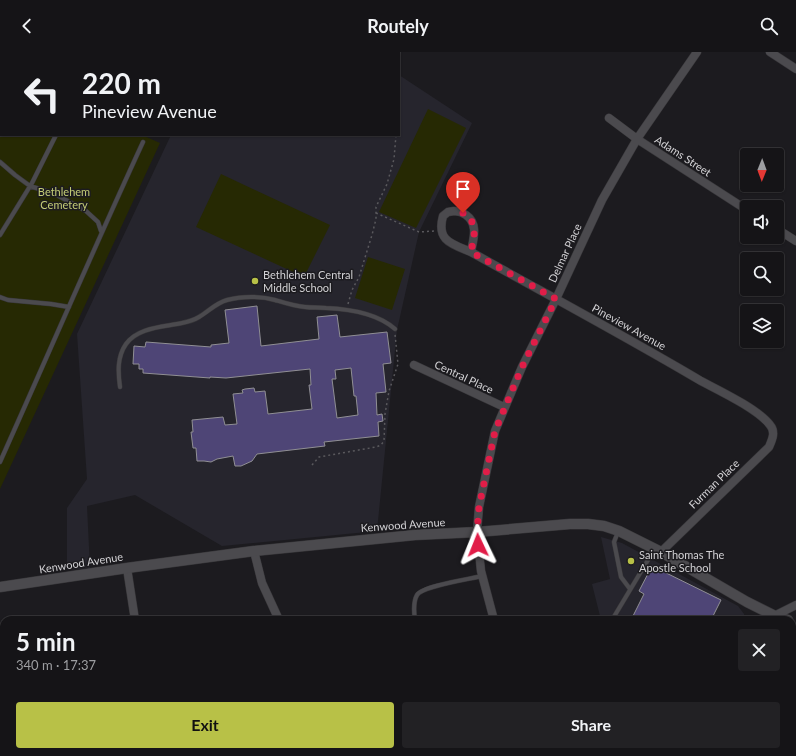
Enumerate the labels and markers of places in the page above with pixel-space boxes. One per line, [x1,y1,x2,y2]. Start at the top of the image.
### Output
pin [446,172,480,213]
place label: Bethlehem Central Middle School [263,268,353,294]
marker: Bethlehem Central Middle School [250,276,260,286]
place label: Saint Thomas The Apostle School [639,548,725,574]
marker: Saint Thomas The Apostle School [626,556,636,566]

